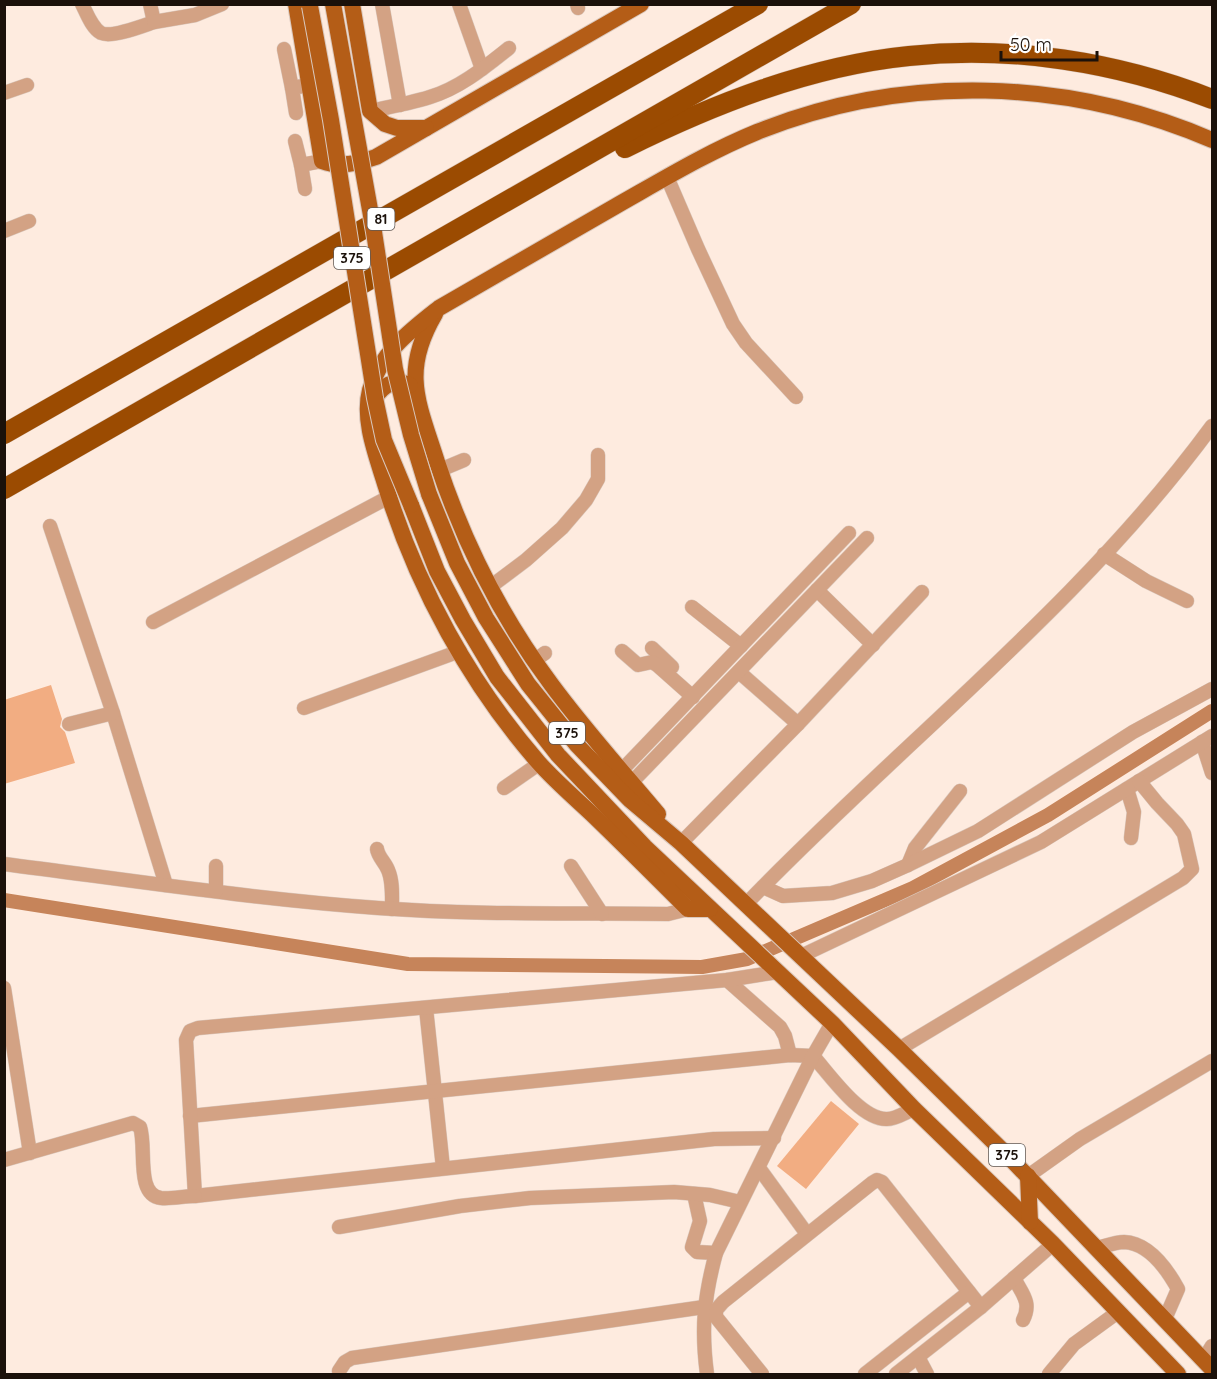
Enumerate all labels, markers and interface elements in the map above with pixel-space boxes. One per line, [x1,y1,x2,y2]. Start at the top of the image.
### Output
scale bar [1001,24,1097,62]
text: 50 m [1010,33,1052,56]
road number: 81 [368,208,394,230]
road number: 375 [334,247,370,269]
road number: 375 [549,722,585,744]
road number: 375 [989,1144,1025,1166]

